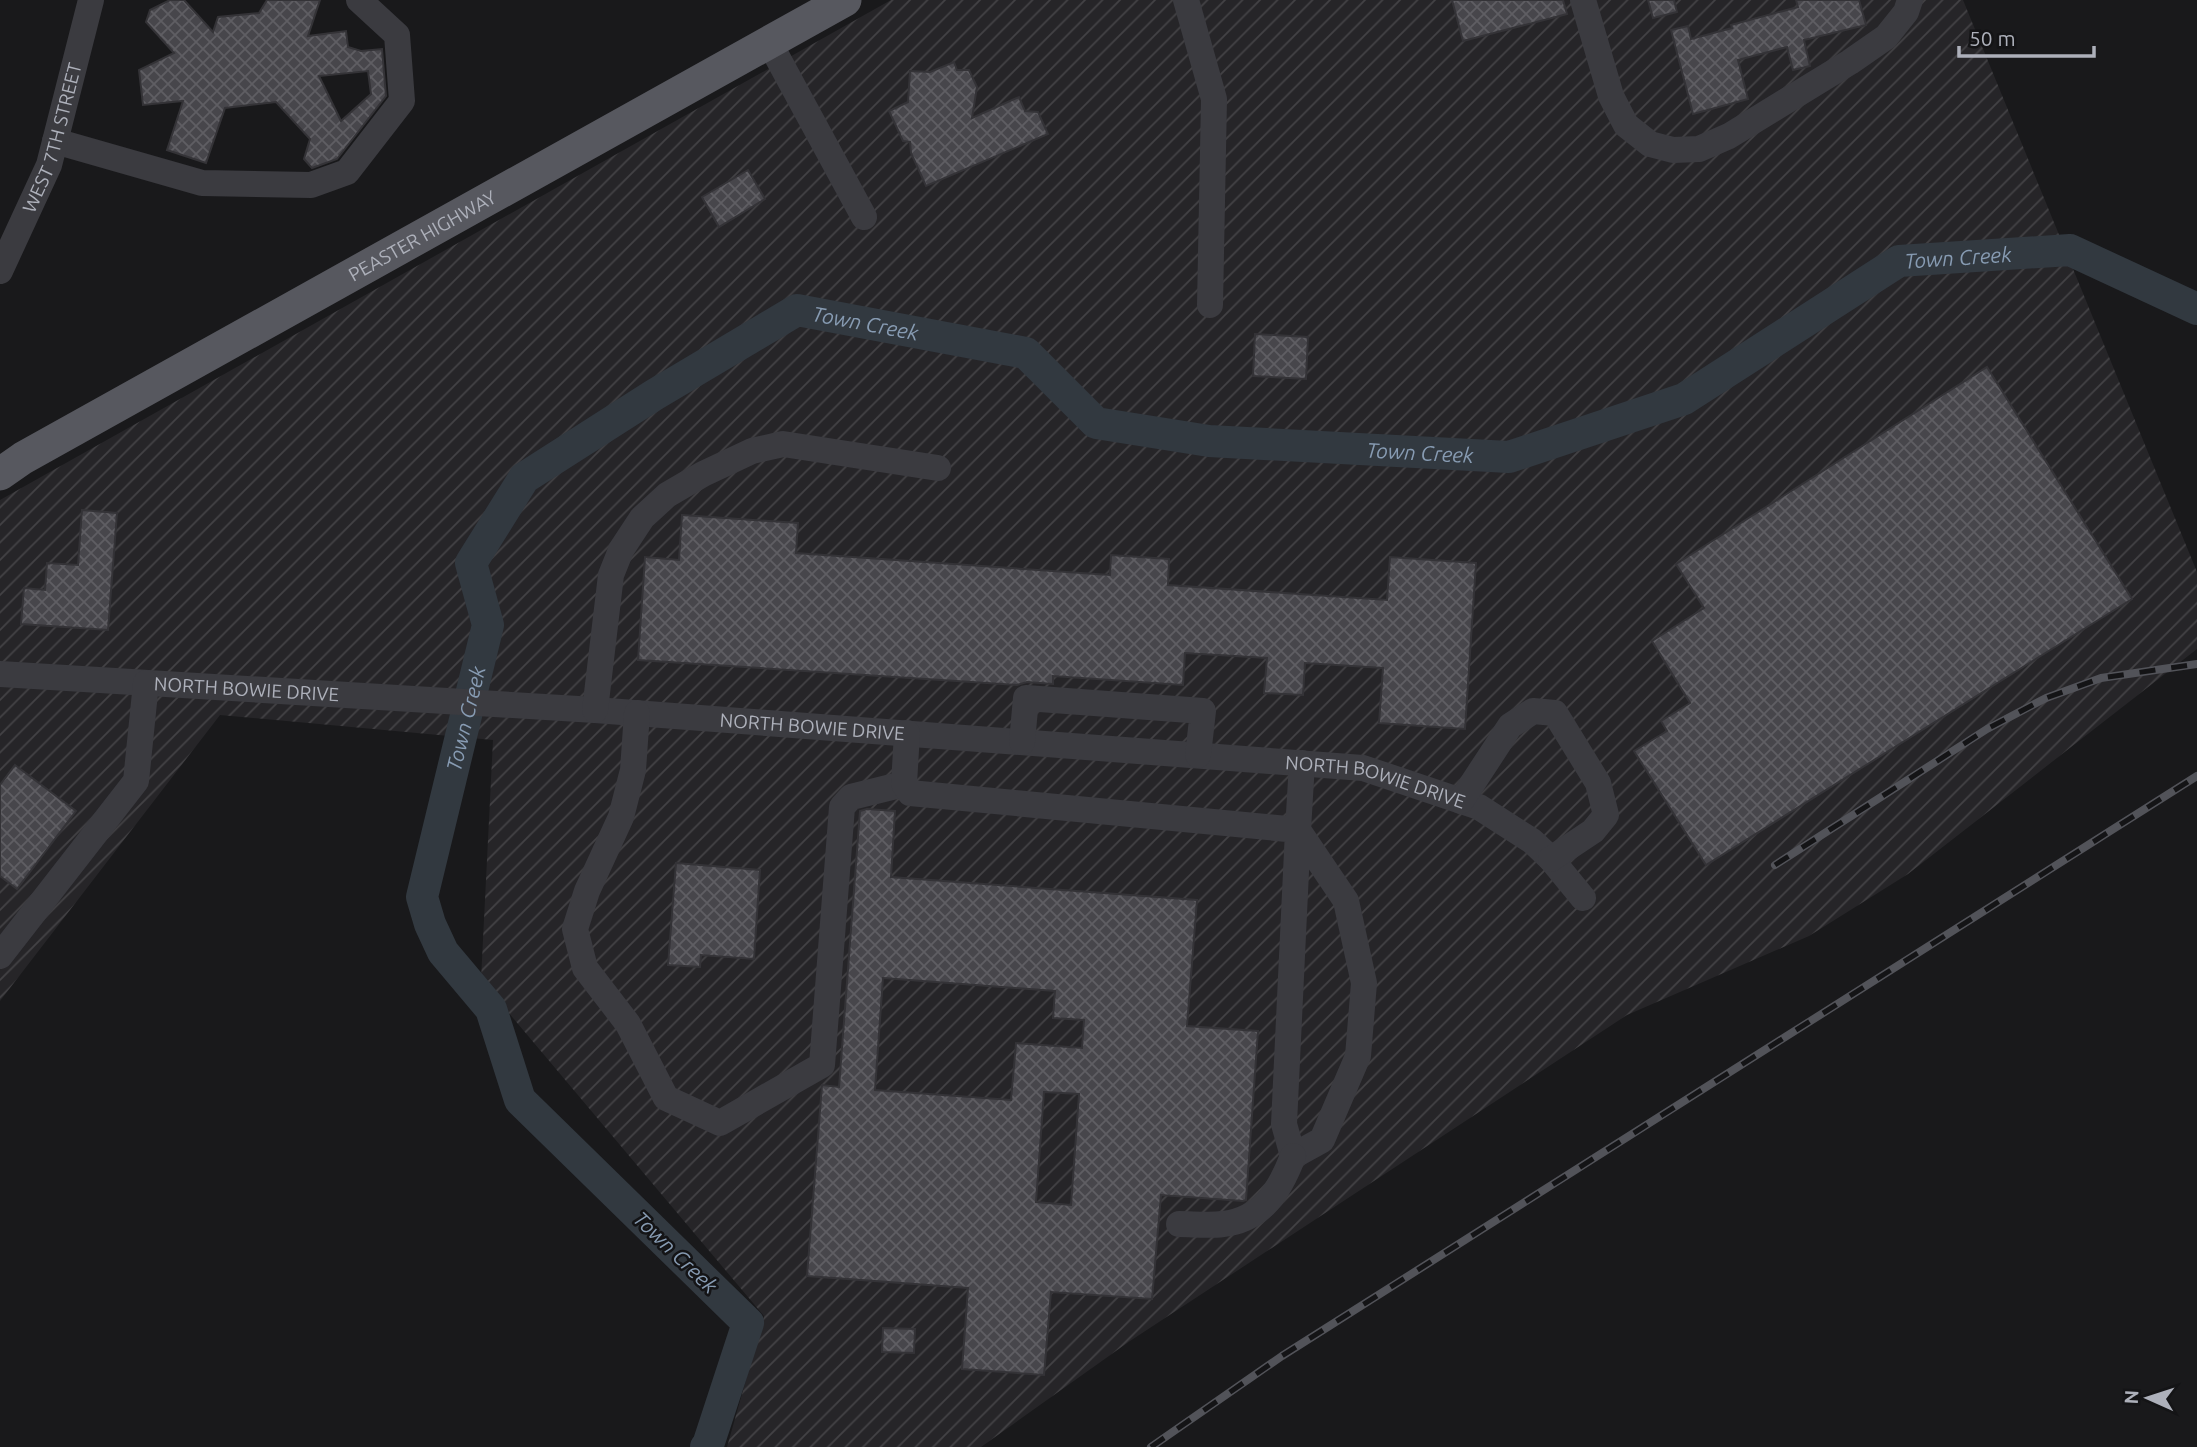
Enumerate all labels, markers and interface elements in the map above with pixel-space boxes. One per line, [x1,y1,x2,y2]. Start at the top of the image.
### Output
scale bar [1959,14,2094,58]
text: 50 m [1969,26,2016,50]
street label: WEST 7TH STREET [18,60,86,216]
street label: PEASTER HIGHWAY [344,186,500,286]
water label: Town Creek [1904,242,2013,273]
water label: Town Creek [811,301,921,345]
water label: Town Creek [1366,437,1475,467]
water label: Town Creek [441,663,490,773]
street label: NORTH BOWIE DRIVE [153,672,340,706]
street label: NORTH BOWIE DRIVE [719,708,906,744]
street label: NORTH BOWIE DRIVE [1284,751,1468,813]
water label: Town Creek [629,1206,723,1298]
north arrow [2113,1363,2183,1433]
text: N [2120,1389,2142,1405]

